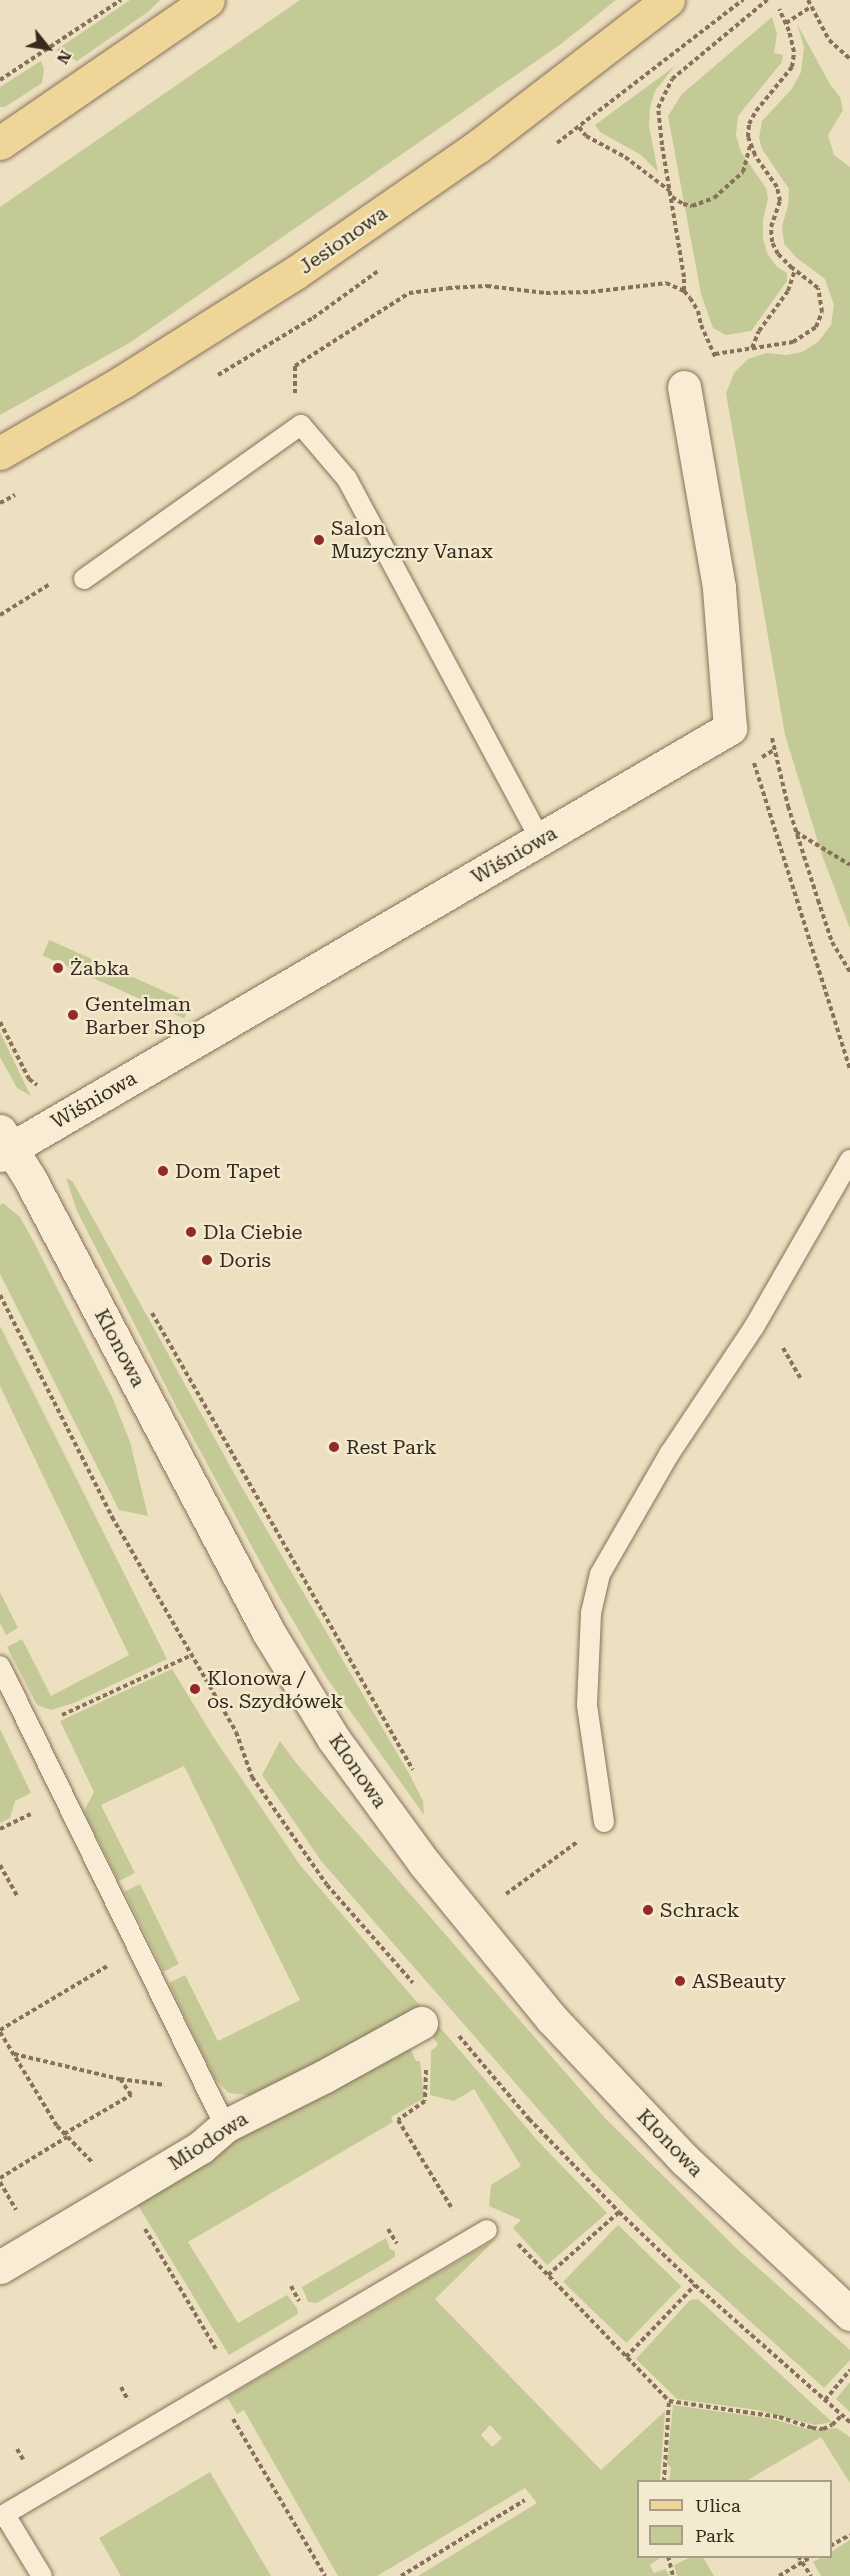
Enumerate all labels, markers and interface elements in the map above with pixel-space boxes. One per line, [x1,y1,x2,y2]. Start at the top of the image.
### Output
north arrow [18,18,78,78]
text: N [53,47,75,67]
street label: Jesionowa [294,201,392,279]
place label: Salon Muzyczny Vanax [331,516,493,563]
marker: Salon Muzyczny Vanax [312,533,326,547]
street label: Wiśniowa [467,821,561,889]
place label: Żabka [70,956,129,980]
marker: Żabka [51,961,65,975]
place label: Gentelman Barber Shop [85,992,205,1039]
marker: Gentelman Barber Shop [66,1008,80,1022]
street label: Wiśniowa [47,1066,141,1134]
place label: Dom Tapet [175,1159,281,1183]
marker: Dom Tapet [156,1164,170,1178]
place label: Dla Ciebie [203,1220,302,1244]
marker: Dla Ciebie [184,1225,198,1239]
place label: Doris [219,1248,271,1272]
marker: Doris [200,1253,214,1267]
street label: Klonowa [89,1305,151,1391]
place label: Rest Park [346,1435,437,1459]
marker: Rest Park [327,1440,341,1454]
place label: Klonowa / os. Szydłówek [207,1666,343,1713]
marker: Klonowa / os. Szydłówek [188,1682,202,1696]
street label: Klonowa [324,1729,392,1813]
place label: Schrack [660,1898,739,1922]
marker: Schrack [641,1903,655,1917]
place label: ASBeauty [692,1969,786,1993]
marker: ASBeauty [673,1974,687,1988]
street label: Klonowa [632,2104,708,2182]
street label: Miodowa [164,2107,252,2175]
legend [637,2480,832,2558]
text: Ulica [695,2495,741,2516]
text: Park [695,2525,735,2546]

